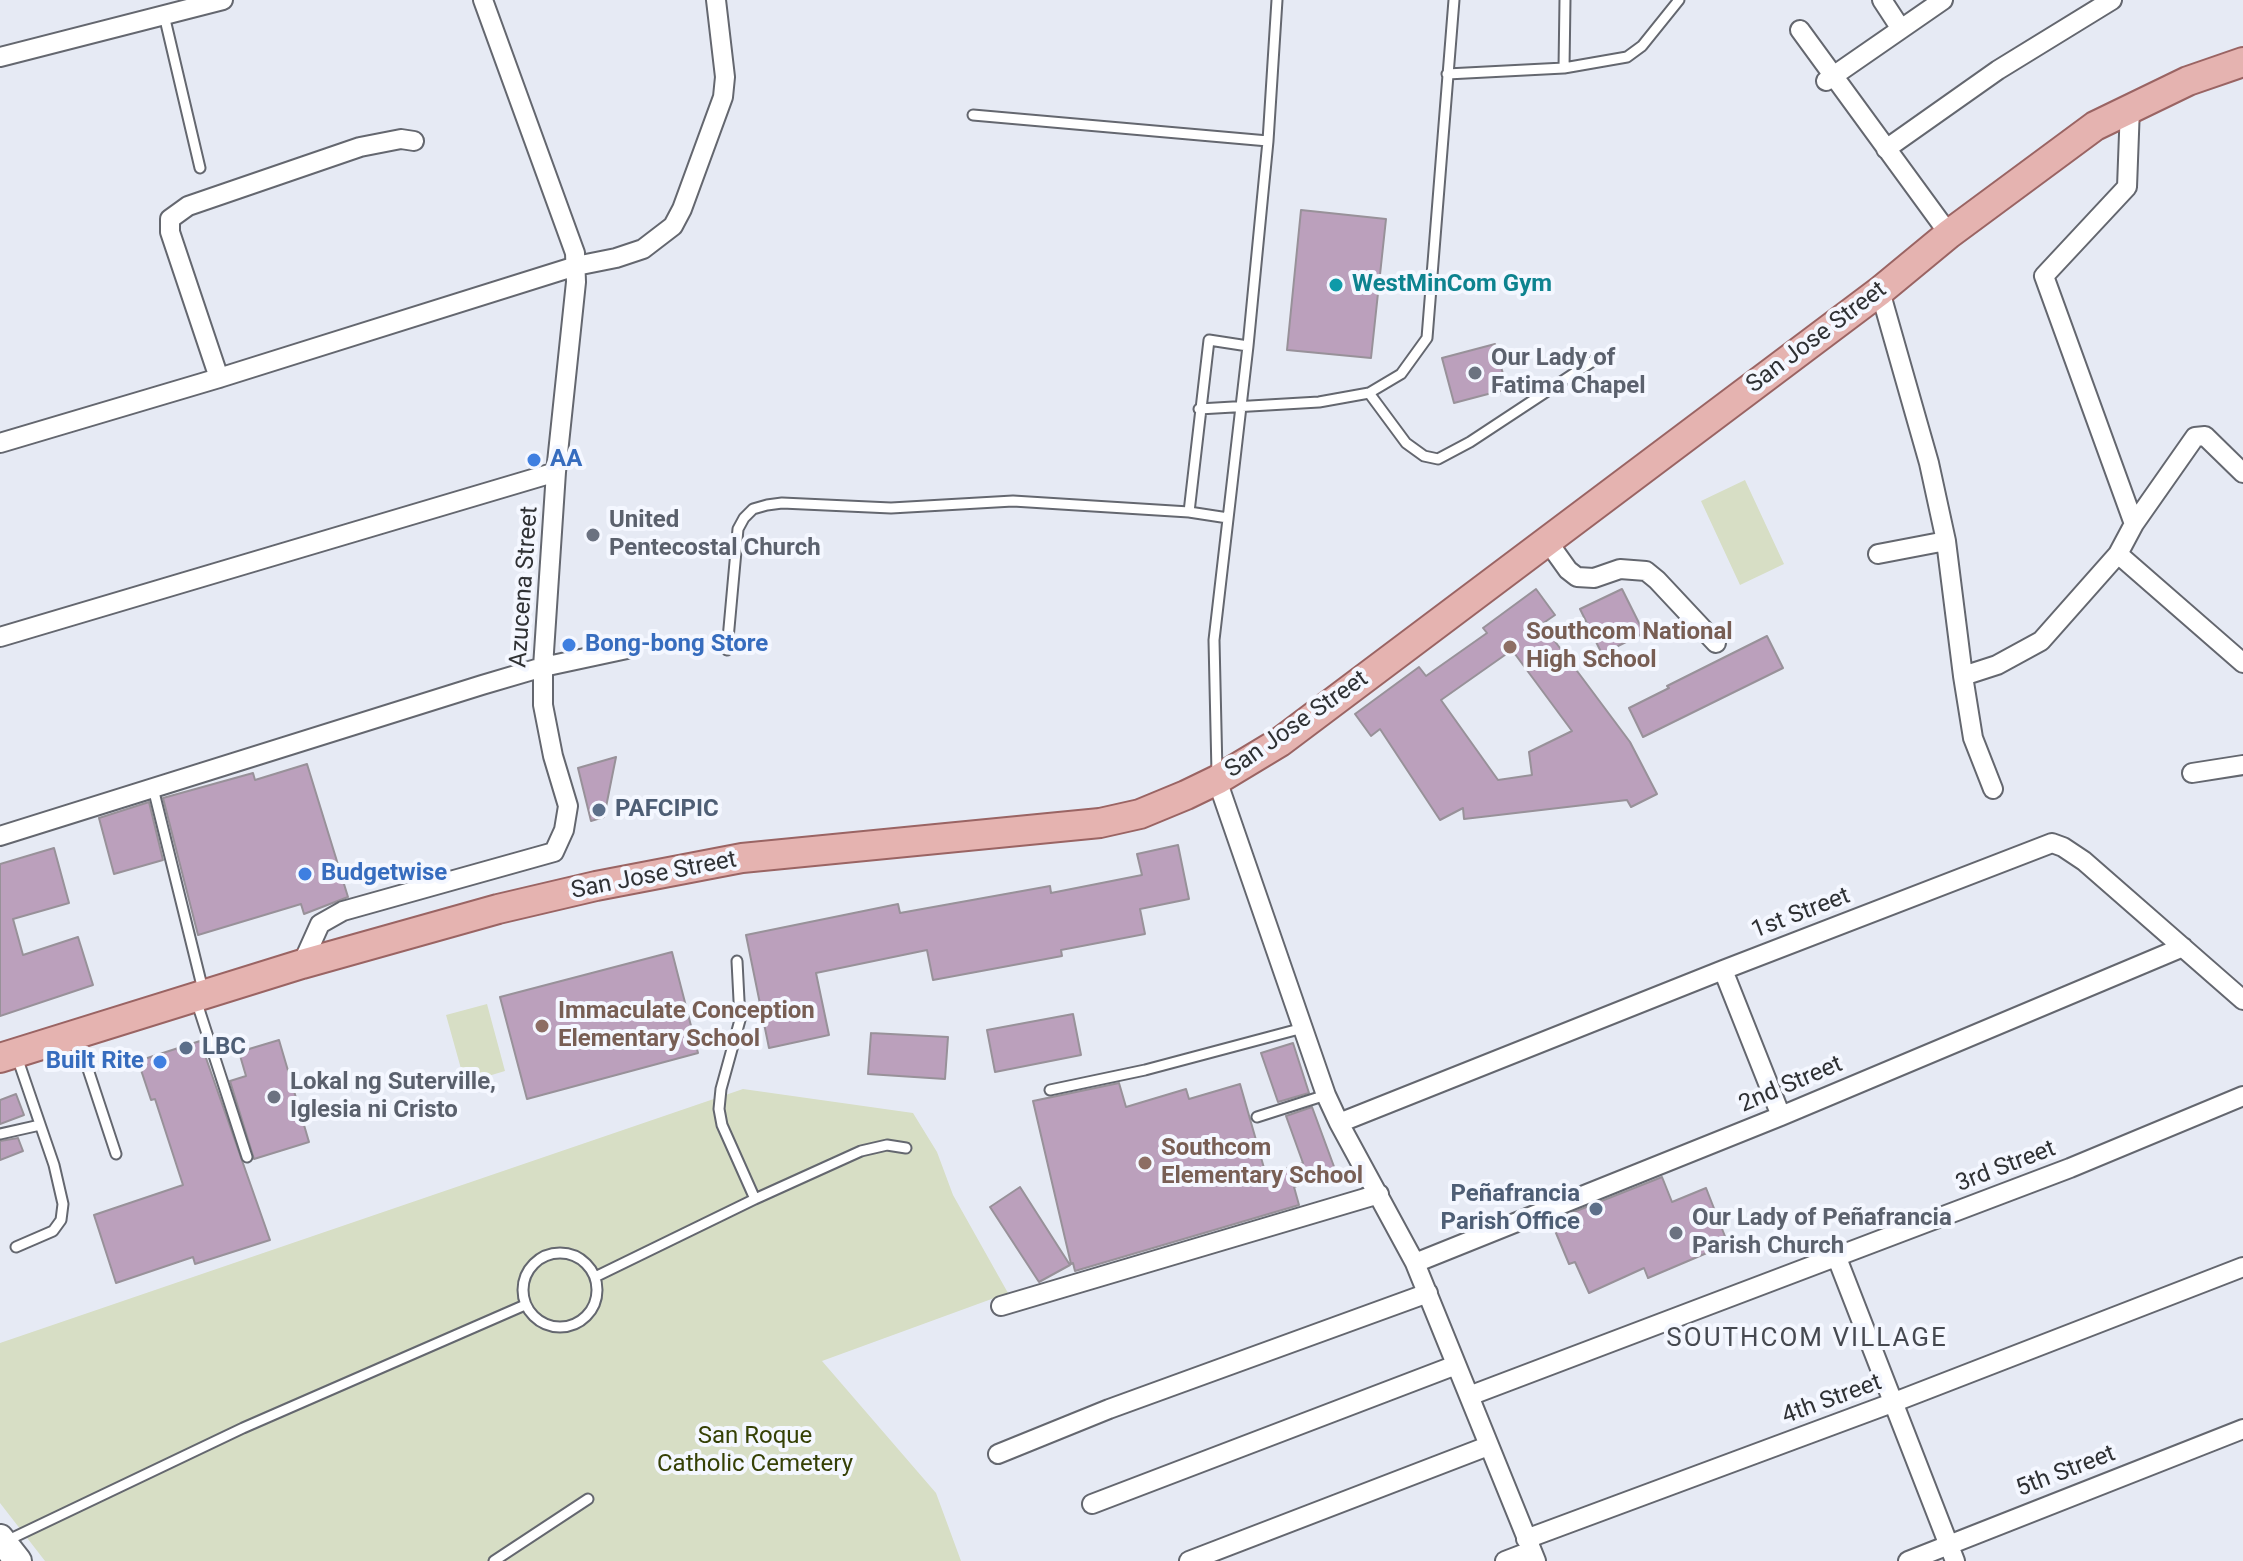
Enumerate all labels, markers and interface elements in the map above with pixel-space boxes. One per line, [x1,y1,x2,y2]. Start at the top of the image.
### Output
place label: WestMinCom Gym [1352,271,1552,299]
marker: WestMinCom Gym [1327,276,1345,294]
street label: San Jose Street [1741,276,1893,400]
place label: Our Lady of Fatima Chapel [1491,345,1645,401]
marker: Our Lady of Fatima Chapel [1466,364,1484,382]
place label: AA [550,446,582,474]
marker: AA [525,451,543,469]
street label: Azucena Street [505,505,545,669]
place label: United Pentecostal Church [609,507,821,563]
marker: United Pentecostal Church [584,526,602,544]
place label: Southcom National High School [1526,619,1733,675]
place label: Bong-bong Store [585,631,768,659]
marker: Bong-bong Store [560,636,578,654]
marker: Southcom National High School [1501,638,1519,656]
street label: San Jose Street [1220,665,1374,785]
place label: PAFCIPIC [615,796,719,824]
marker: PAFCIPIC [590,801,608,819]
street label: San Jose Street [569,846,739,906]
place label: Budgetwise [321,860,447,888]
marker: Budgetwise [296,865,314,883]
street label: 1st Street [1748,882,1854,946]
place label: Immaculate Conception Elementary School [558,998,815,1054]
marker: Immaculate Conception Elementary School [533,1017,551,1035]
place label: LBC [202,1034,246,1062]
marker: LBC [177,1039,195,1057]
place label: Built Rite [46,1048,144,1076]
street label: 2nd Street [1735,1050,1847,1120]
marker: Built Rite [151,1053,169,1071]
place label: Lokal ng Suterville, Iglesia ni Cristo [290,1069,496,1125]
marker: Lokal ng Suterville, Iglesia ni Cristo [265,1088,283,1106]
place label: Southcom Elementary School [1161,1135,1363,1191]
street label: 3rd Street [1952,1135,2060,1199]
marker: Southcom Elementary School [1136,1154,1154,1172]
place label: Peñafrancia Parish Office [1441,1181,1580,1237]
marker: Peñafrancia Parish Office [1587,1200,1605,1218]
place label: Our Lady of Peñafrancia Parish Church [1692,1205,1952,1261]
marker: Our Lady of Peñafrancia Parish Church [1667,1224,1685,1242]
district label: SOUTHCOM VILLAGE [1666,1323,1948,1355]
street label: 4th Street [1778,1369,1886,1431]
park label: San Roque Catholic Cemetery [657,1423,853,1479]
street label: 5th Street [2012,1440,2120,1504]

